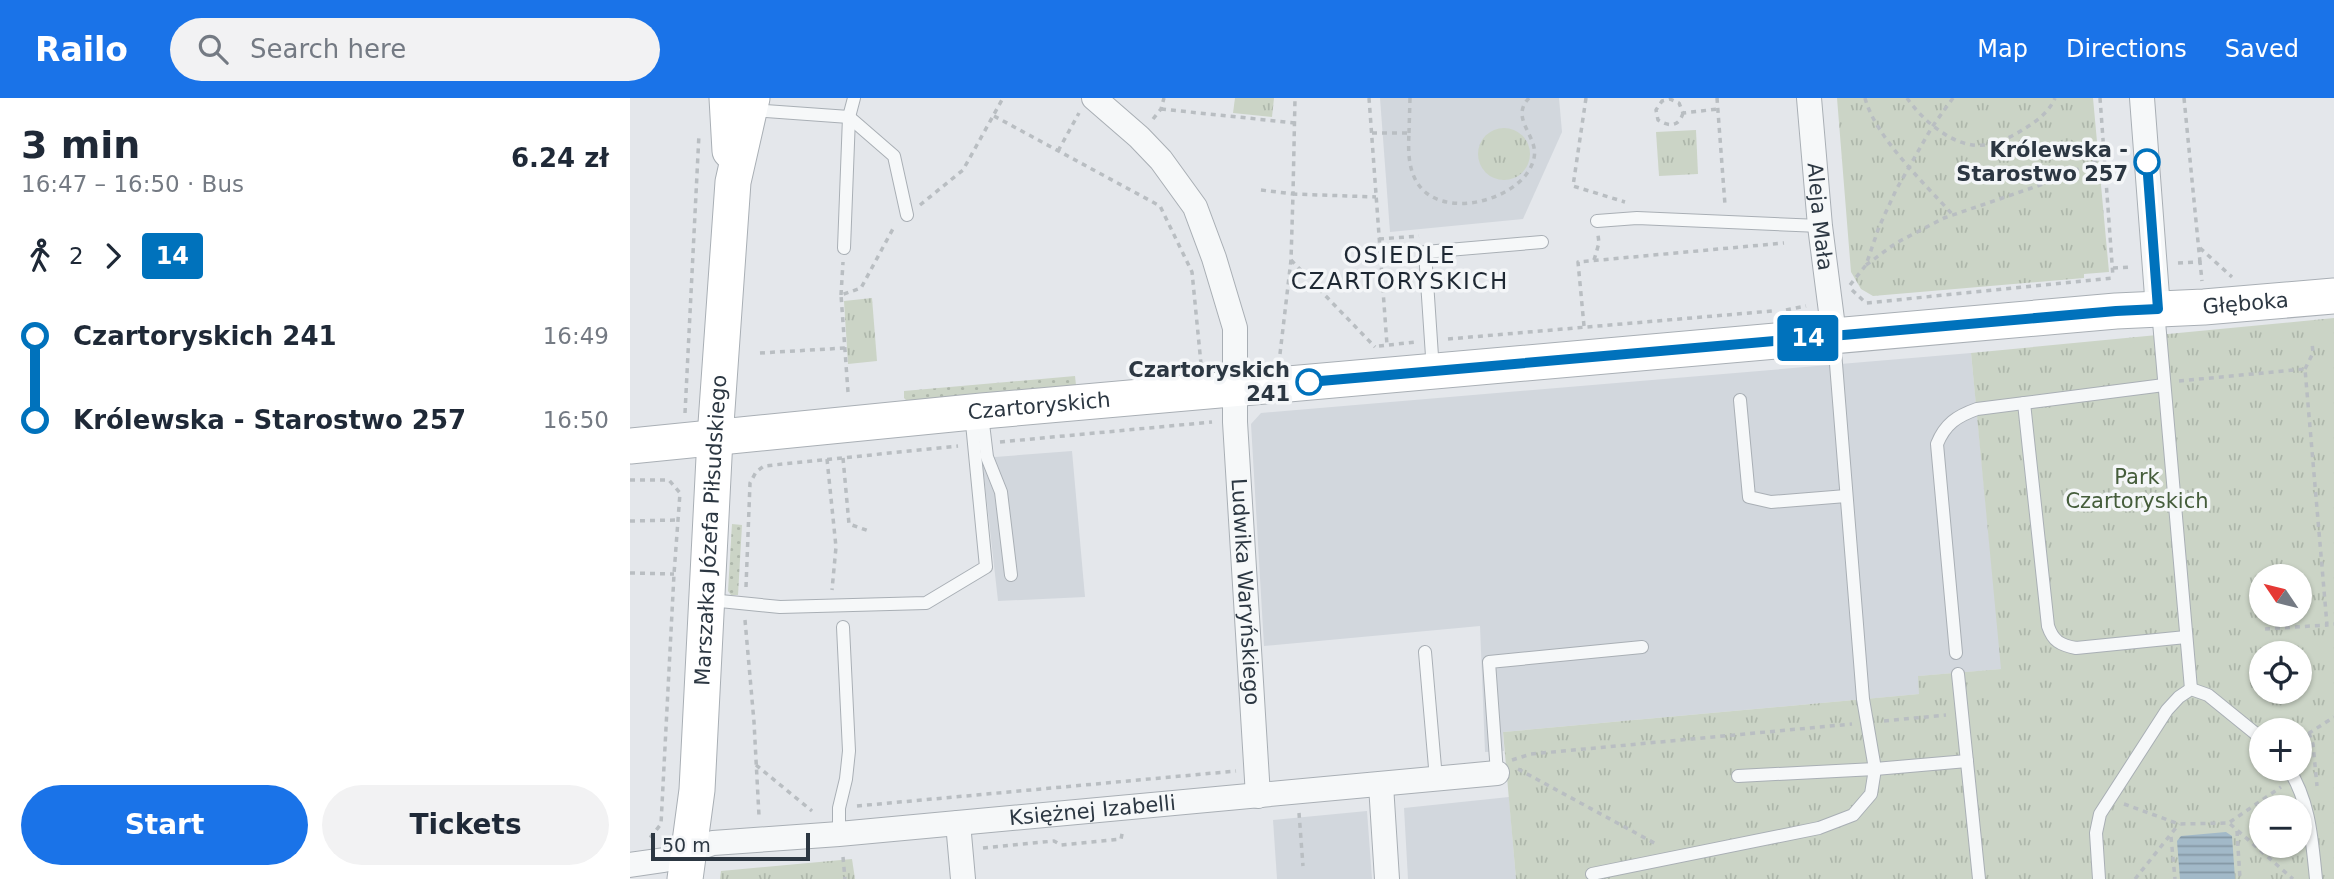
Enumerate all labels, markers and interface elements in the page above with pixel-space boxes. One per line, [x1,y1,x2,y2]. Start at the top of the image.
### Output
search box [170,18,660,81]
text: Railo [35,30,128,69]
icon: search [194,30,232,68]
text: Search here [250,34,406,64]
text: Map [1977,35,2028,63]
text: Directions [2066,35,2187,63]
text: Saved [2225,35,2299,63]
text: 3 min [21,123,140,167]
place label: Królewska - Starostwo 257 [1956,138,2128,186]
text: 6.24 zł [511,143,609,173]
marker: Królewska - Starostwo 257 [2134,149,2160,175]
street label: Aleja Mała [1803,162,1838,272]
text: 16:47 – 16:50 · Bus [21,171,244,197]
icon: walk [21,237,59,275]
icon: forward [94,237,132,275]
text: 14 [156,242,189,270]
district label: OSIEDLE CZARTORYSKICH [1291,242,1509,294]
text: 2 [69,243,84,269]
street label: Głęboka [2202,288,2290,319]
line badge: 14 [1776,315,1840,361]
text: Czartoryskich 241 [73,321,337,351]
text: 16:49 [543,323,609,349]
text: 14 [1791,324,1825,352]
place label: Czartoryskich 241 [1128,358,1290,406]
marker: Czartoryskich 241 [1296,369,1322,395]
street label: Marszałka Józefa Piłsudskiego [690,374,731,686]
street label: Czartoryskich [967,388,1111,424]
text: Królewska - Starostwo 257 [73,405,466,435]
text: 16:50 [543,407,609,433]
park label: Park Czartoryskich [2065,465,2209,513]
street label: Ludwika Waryńskiego [1226,478,1264,706]
north arrow [2249,564,2312,626]
map controls [2249,564,2312,858]
button: locate [2249,641,2312,704]
button: + [2249,718,2312,781]
button: Start [21,785,308,865]
button: Tickets [322,785,609,865]
street label: Księżnej Izabelli [1008,791,1177,830]
button: − [2249,795,2312,858]
scale bar [651,830,810,862]
text: 50 m [662,834,711,856]

